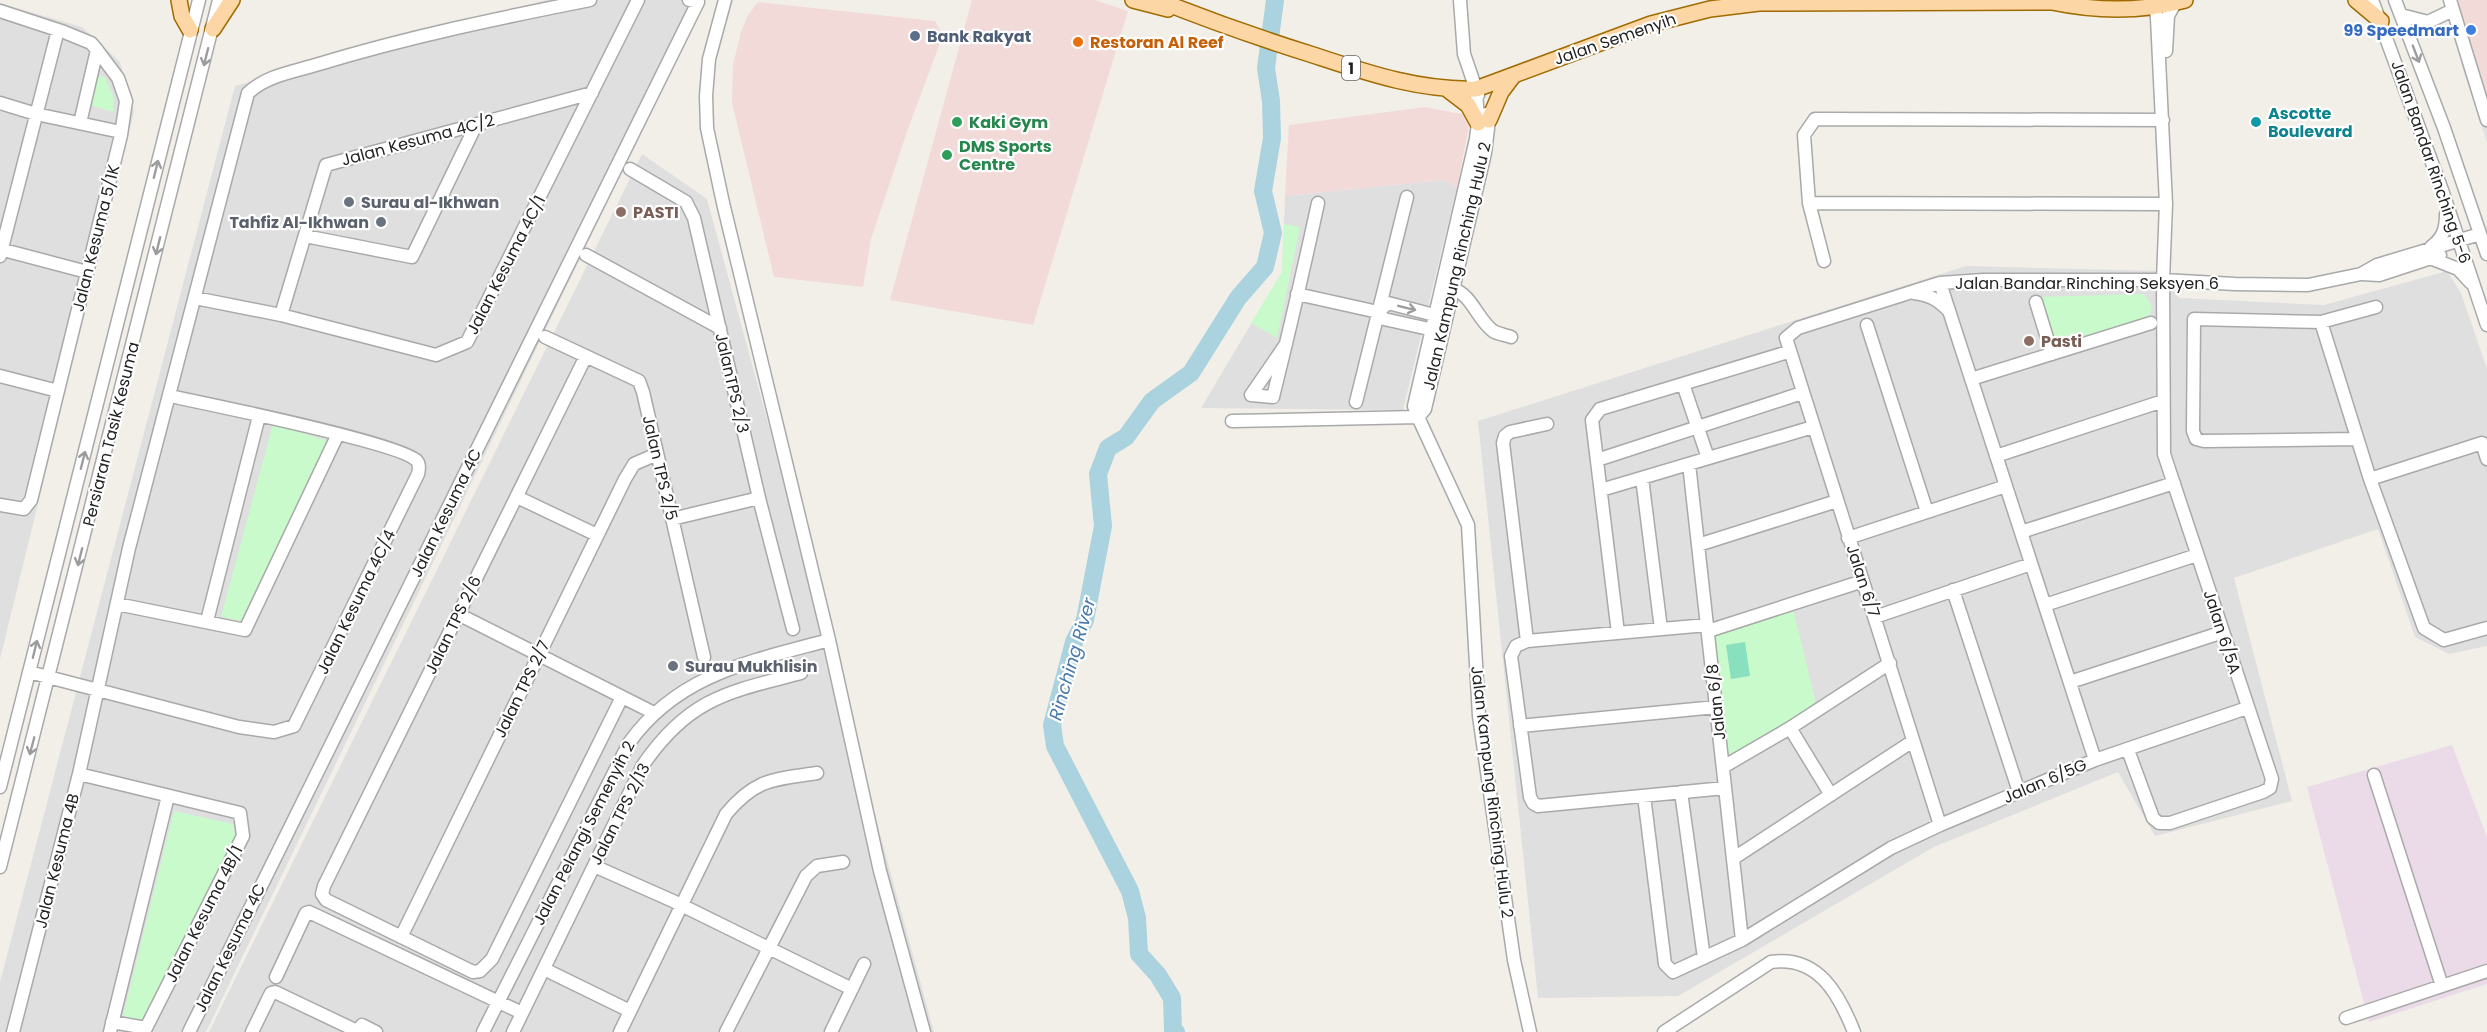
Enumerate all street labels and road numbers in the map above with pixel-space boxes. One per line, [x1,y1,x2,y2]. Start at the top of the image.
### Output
street label: Jalan Semenyih [1551,7,1679,71]
road number: 1 [1342,56,1360,80]
street label: Jalan Bandar Rinching 5-6 [2385,57,2477,267]
street label: Jalan Kesuma 4C/2 [339,109,497,171]
street label: Jalan Kampung Rinching Hulu 2 [1417,140,1497,392]
street label: Jalan Kesuma 5/1K [67,162,125,314]
street label: Jalan Kesuma 4C/1 [461,191,551,339]
street label: Jalan Bandar Rinching Seksyen 6 [1955,272,2219,295]
street label: JalanTPS 2/3 [709,331,755,435]
street label: Persiaran Tasik Kesuma [77,339,145,529]
street label: Jalan TPS 2/5 [637,413,683,523]
street label: Jalan Kesuma 4C [405,445,487,581]
street label: Jalan Kesuma 4C/4 [311,526,401,678]
street label: Jalan 6/7 [1840,542,1886,621]
street label: Jalan TPS 2/6 [419,572,487,678]
street label: Jalan 6/5A [2198,587,2246,677]
street label: Jalan TPS 2/7 [488,636,556,742]
street label: Jalan 6/8 [1701,663,1731,741]
street label: Jalan Kampung Rinching Hulu 2 [1465,665,1519,919]
street label: Jalan Pelangi Semenyih 2 [527,737,641,929]
street label: Jalan 6/5G [2000,753,2090,809]
street label: Jalan TPS 2/13 [584,759,656,869]
street label: Jalan Kesuma 4B [29,791,85,931]
street label: Jalan Kesuma 4B/1 [160,842,248,986]
street label: Jalan Kesuma 4C [189,880,271,1016]

